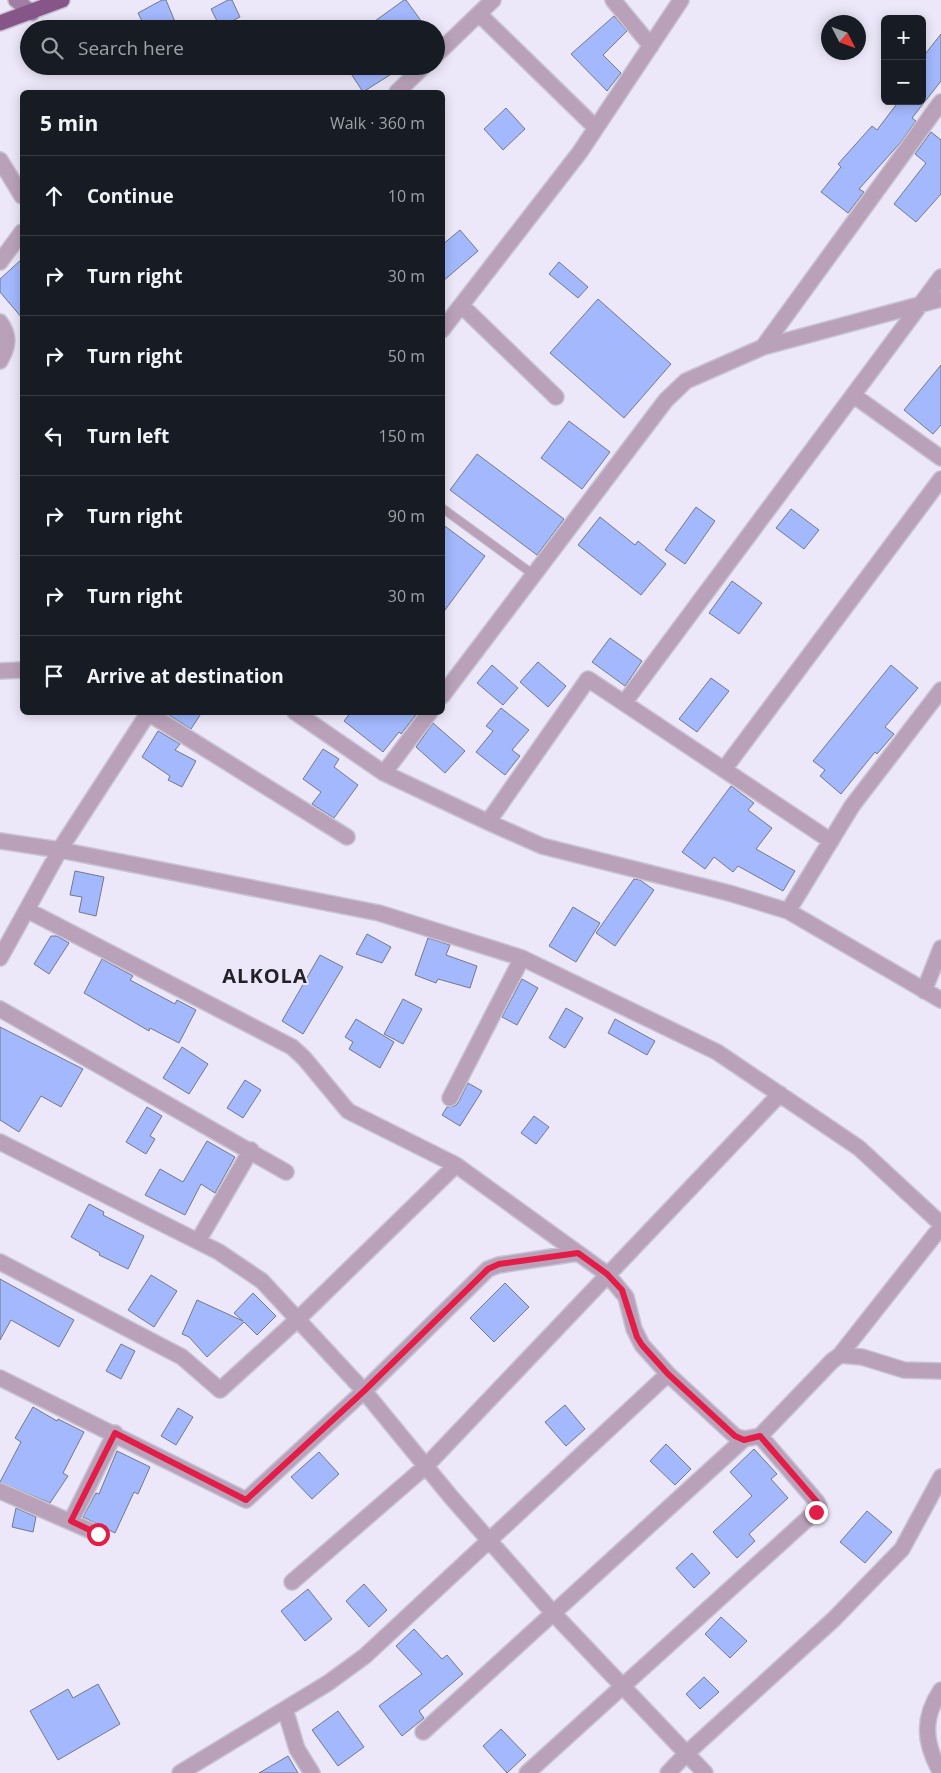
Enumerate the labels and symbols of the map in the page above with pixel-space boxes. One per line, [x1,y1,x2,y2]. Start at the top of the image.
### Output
north arrow [821,15,866,60]
district label: ALKOLA [222,962,308,989]
route end [805,1501,828,1524]
route start [87,1523,110,1546]

